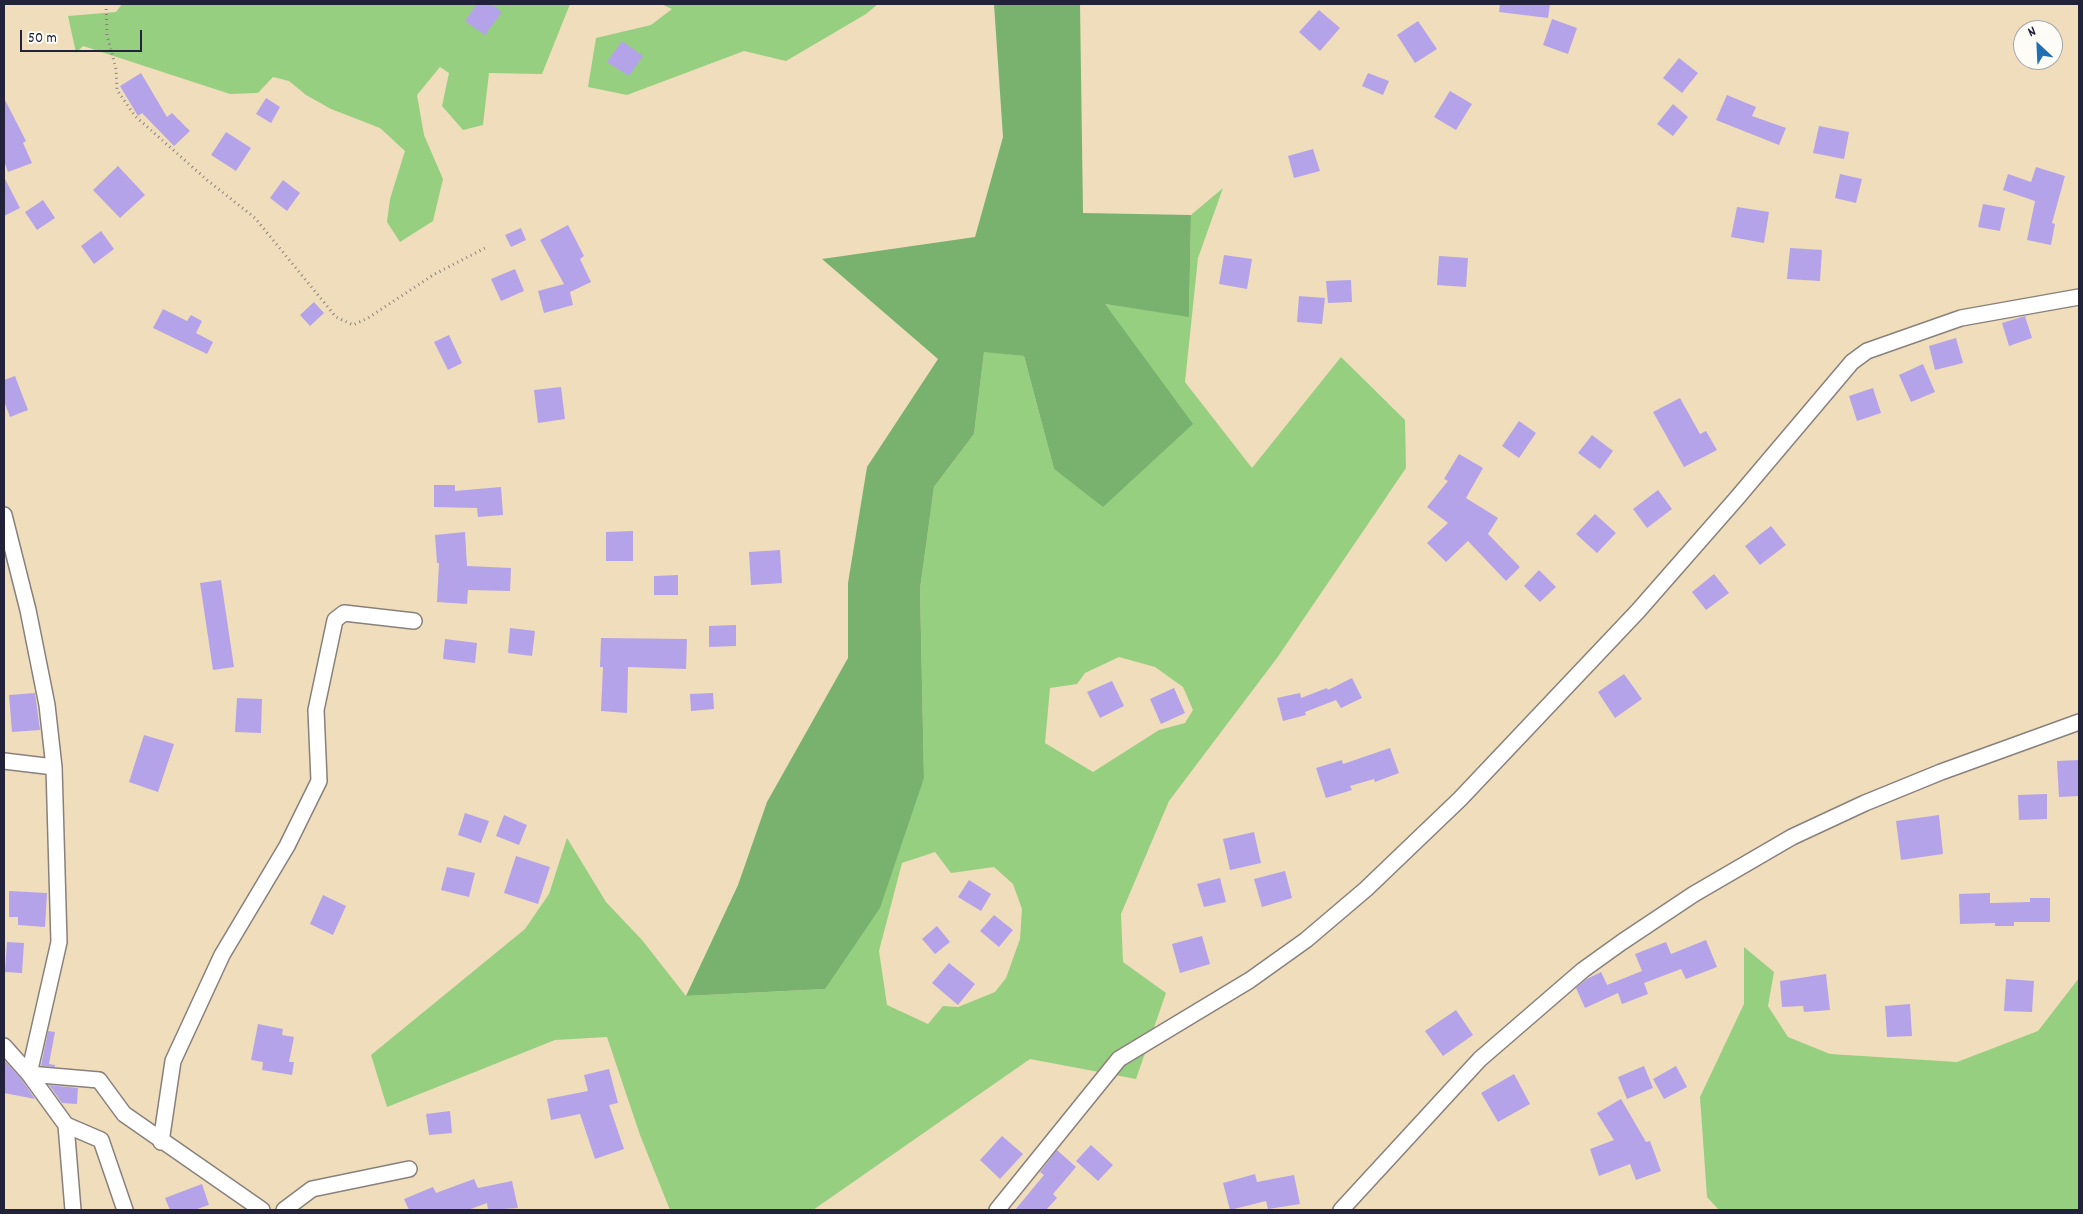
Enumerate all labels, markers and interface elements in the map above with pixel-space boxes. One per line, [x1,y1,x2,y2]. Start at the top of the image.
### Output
scale bar [22,20,145,52]
north arrow [2013,20,2063,70]
text: N [2025,22,2039,43]
text: 50 m [28,28,57,50]

